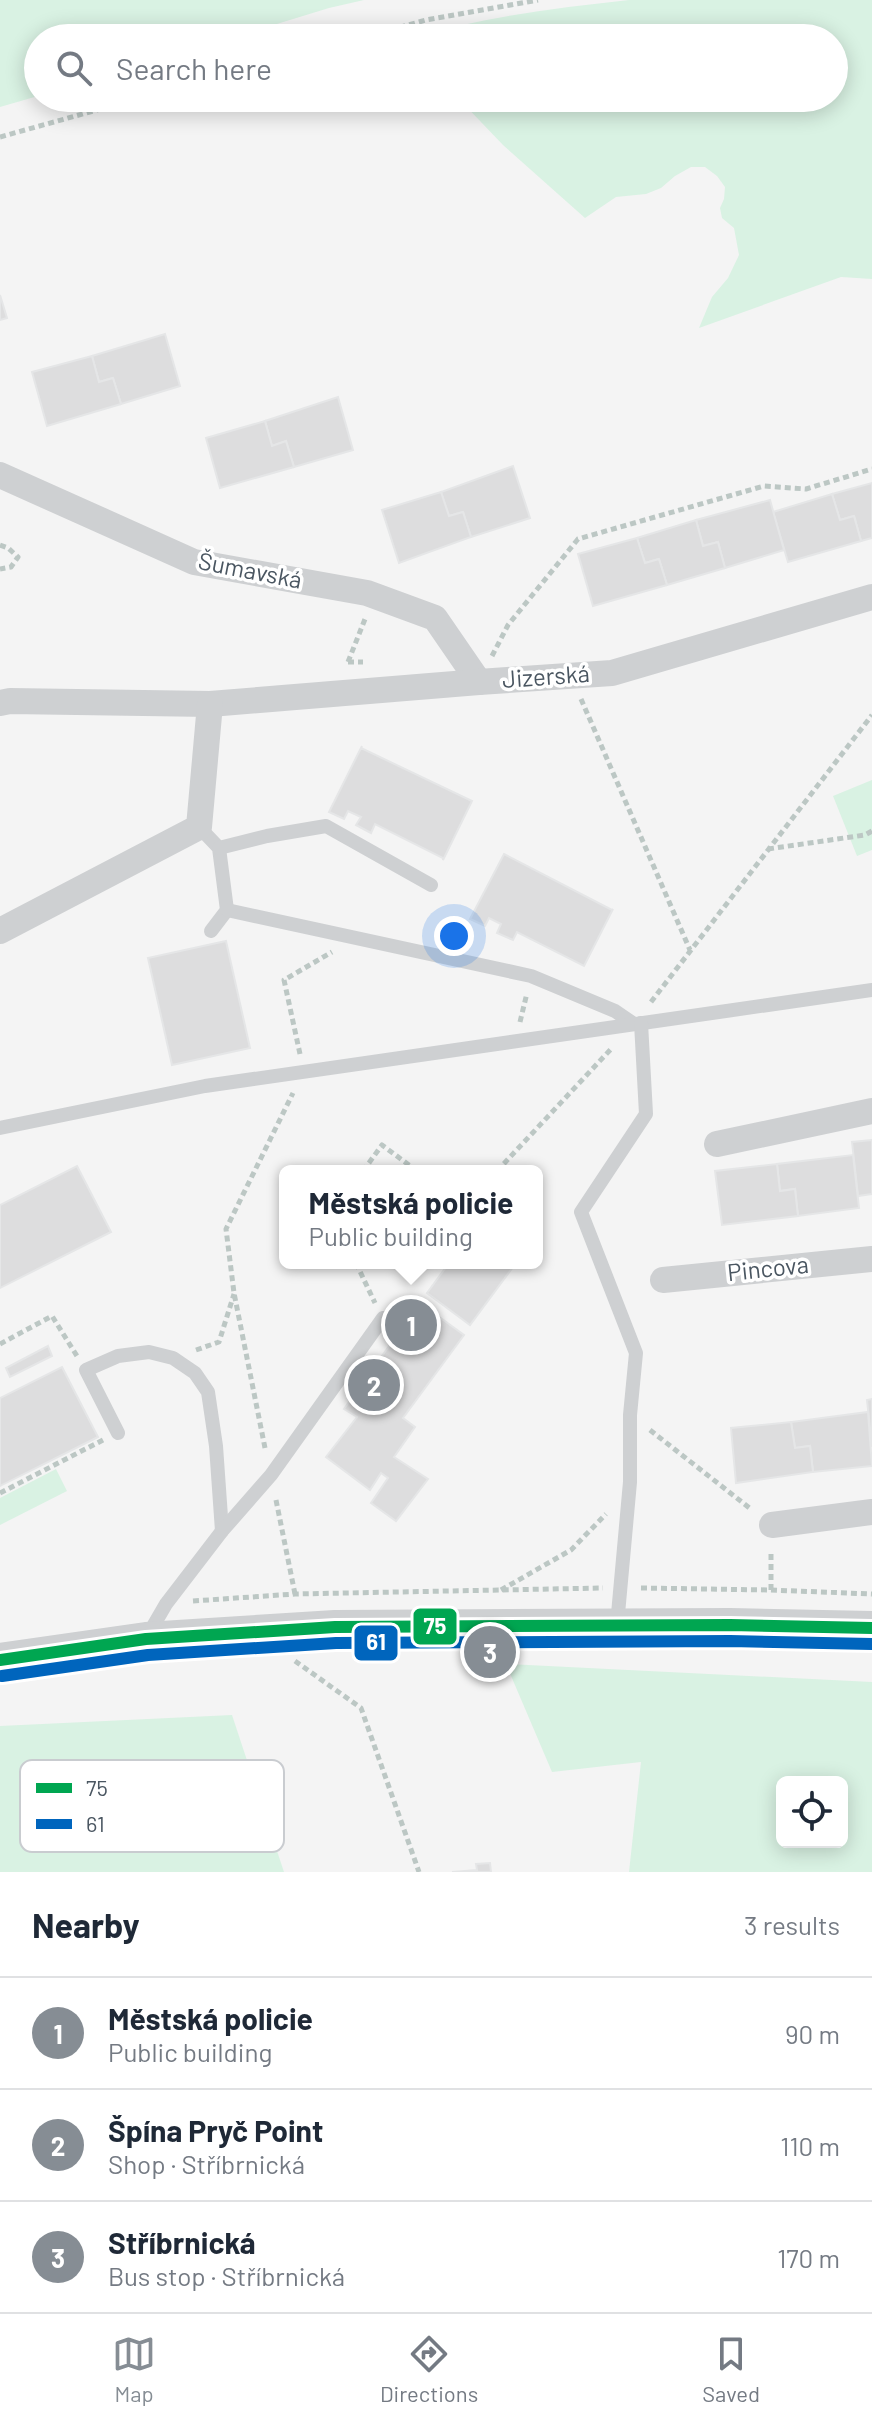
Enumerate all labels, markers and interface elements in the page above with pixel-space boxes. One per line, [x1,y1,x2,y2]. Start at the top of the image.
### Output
search box [24,24,848,112]
icon: search [52,46,96,90]
text: Search here [116,50,272,86]
street label: Šumavská [196,545,305,594]
street label: Jizerská [501,658,591,693]
your location [434,916,474,956]
popup [279,1165,543,1269]
text: Městská policie [309,1184,514,1220]
text: Public building [309,1220,473,1251]
street label: Pincova [726,1249,810,1286]
pin: 1 [385,1295,437,1355]
pin: 2 [348,1355,400,1415]
line badge: 75 [412,1607,458,1646]
text: 75 [424,1612,447,1638]
pin: 3 [464,1622,516,1682]
line badge: 61 [353,1624,399,1662]
text: 61 [366,1628,386,1654]
legend [20,1760,284,1852]
text: 75 [86,1774,108,1800]
map controls [776,1776,848,1848]
button: locate [776,1776,848,1848]
text: 61 [86,1810,105,1836]
text: Nearby [32,1904,140,1945]
text: 3 results [744,1909,840,1940]
text: Městská policie [108,2000,313,2036]
text: 1 [53,2018,63,2049]
text: 90 m [785,2018,840,2049]
text: Public building [108,2036,272,2067]
text: Špína Pryč Point [108,2112,323,2148]
text: 2 [51,2130,65,2161]
text: 110 m [780,2130,840,2161]
text: Shop · Stříbrnická [108,2148,305,2179]
text: Stříbrnická [108,2224,256,2260]
text: 3 [51,2242,65,2273]
text: 170 m [777,2242,840,2273]
text: Bus stop · Stříbrnická [108,2260,345,2291]
tab: Map [112,2332,156,2406]
tab: Directions [380,2332,478,2406]
tab: Saved [702,2332,760,2406]

